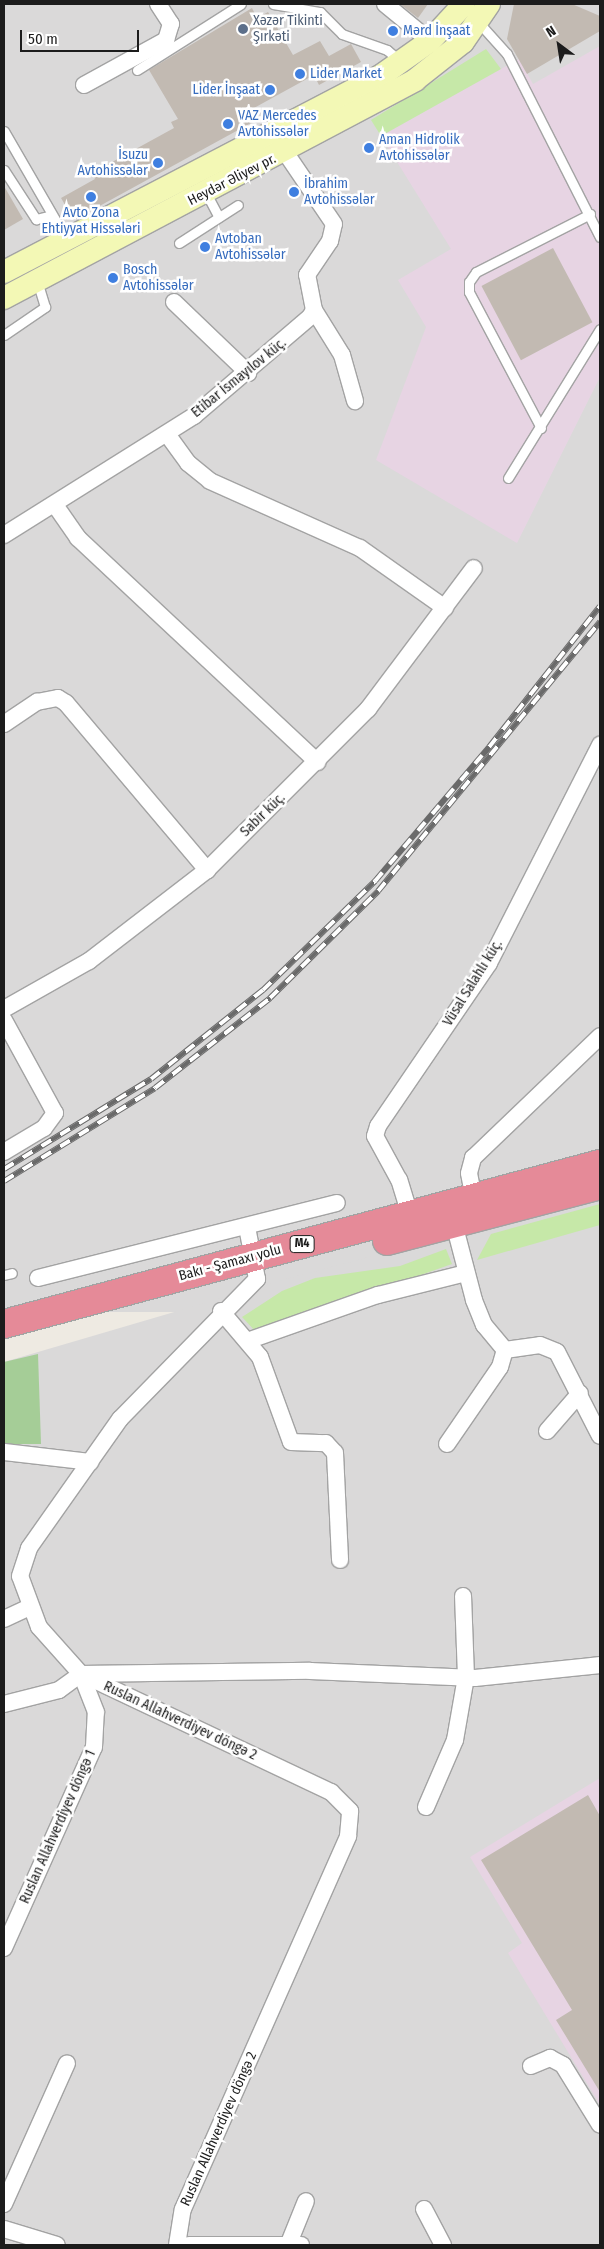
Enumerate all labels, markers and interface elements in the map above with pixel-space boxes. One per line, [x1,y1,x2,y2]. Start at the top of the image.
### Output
place label: Xəzər Tikinti Şırkəti [253,13,323,46]
scale bar [22,20,141,52]
north arrow [534,20,584,70]
text: N [543,22,559,41]
marker: Xəzər Tikinti Şırkəti [237,23,249,35]
place label: Mərd İnşaat [403,23,470,39]
marker: Mərd İnşaat [387,25,399,37]
text: 50 m [28,30,58,48]
place label: Lider Market [310,66,382,82]
marker: Lider Market [294,68,306,80]
place label: Lider İnşaat [193,82,260,98]
marker: Lider İnşaat [264,84,276,96]
place label: VAZ Mercedes Avtohissələr [238,108,317,140]
marker: VAZ Mercedes Avtohissələr [222,118,234,130]
place label: Aman Hidrolik Avtohissələr [379,132,460,164]
marker: Aman Hidrolik Avtohissələr [363,142,375,154]
place label: İsuzu Avtohissələr [77,147,148,180]
street label: Heydər Əliyev pr. [185,151,279,209]
marker: İsuzu Avtohissələr [152,157,164,169]
place label: İbrahim Avtohissələr [304,176,375,208]
marker: İbrahim Avtohissələr [288,186,300,198]
marker: Avto Zona Ehtiyyat Hissələri [85,191,97,203]
place label: Avto Zona Ehtiyyat Hissələri [42,205,140,238]
place label: Avtoban Avtohissələr [215,231,286,264]
marker: Avtoban Avtohissələr [199,241,211,253]
place label: Bosch Avtohissələr [123,262,194,294]
marker: Bosch Avtohissələr [107,272,119,284]
street label: Etibar İsmayılov küç. [188,335,290,421]
street label: Sabir küç. [237,790,289,840]
street label: Vüsal Salahlı küç. [440,937,506,1029]
road number: M4 [290,1234,314,1254]
street label: Bakı - Şamaxı yolu [177,1241,283,1285]
street label: Ruslan Allahverdiyev döngə 2 [101,1678,259,1764]
street label: Ruslan Allahverdiyev döngə 1 [16,1748,100,1906]
street label: Ruslan Allahverdiyev döngə 2 [177,2049,261,2209]

